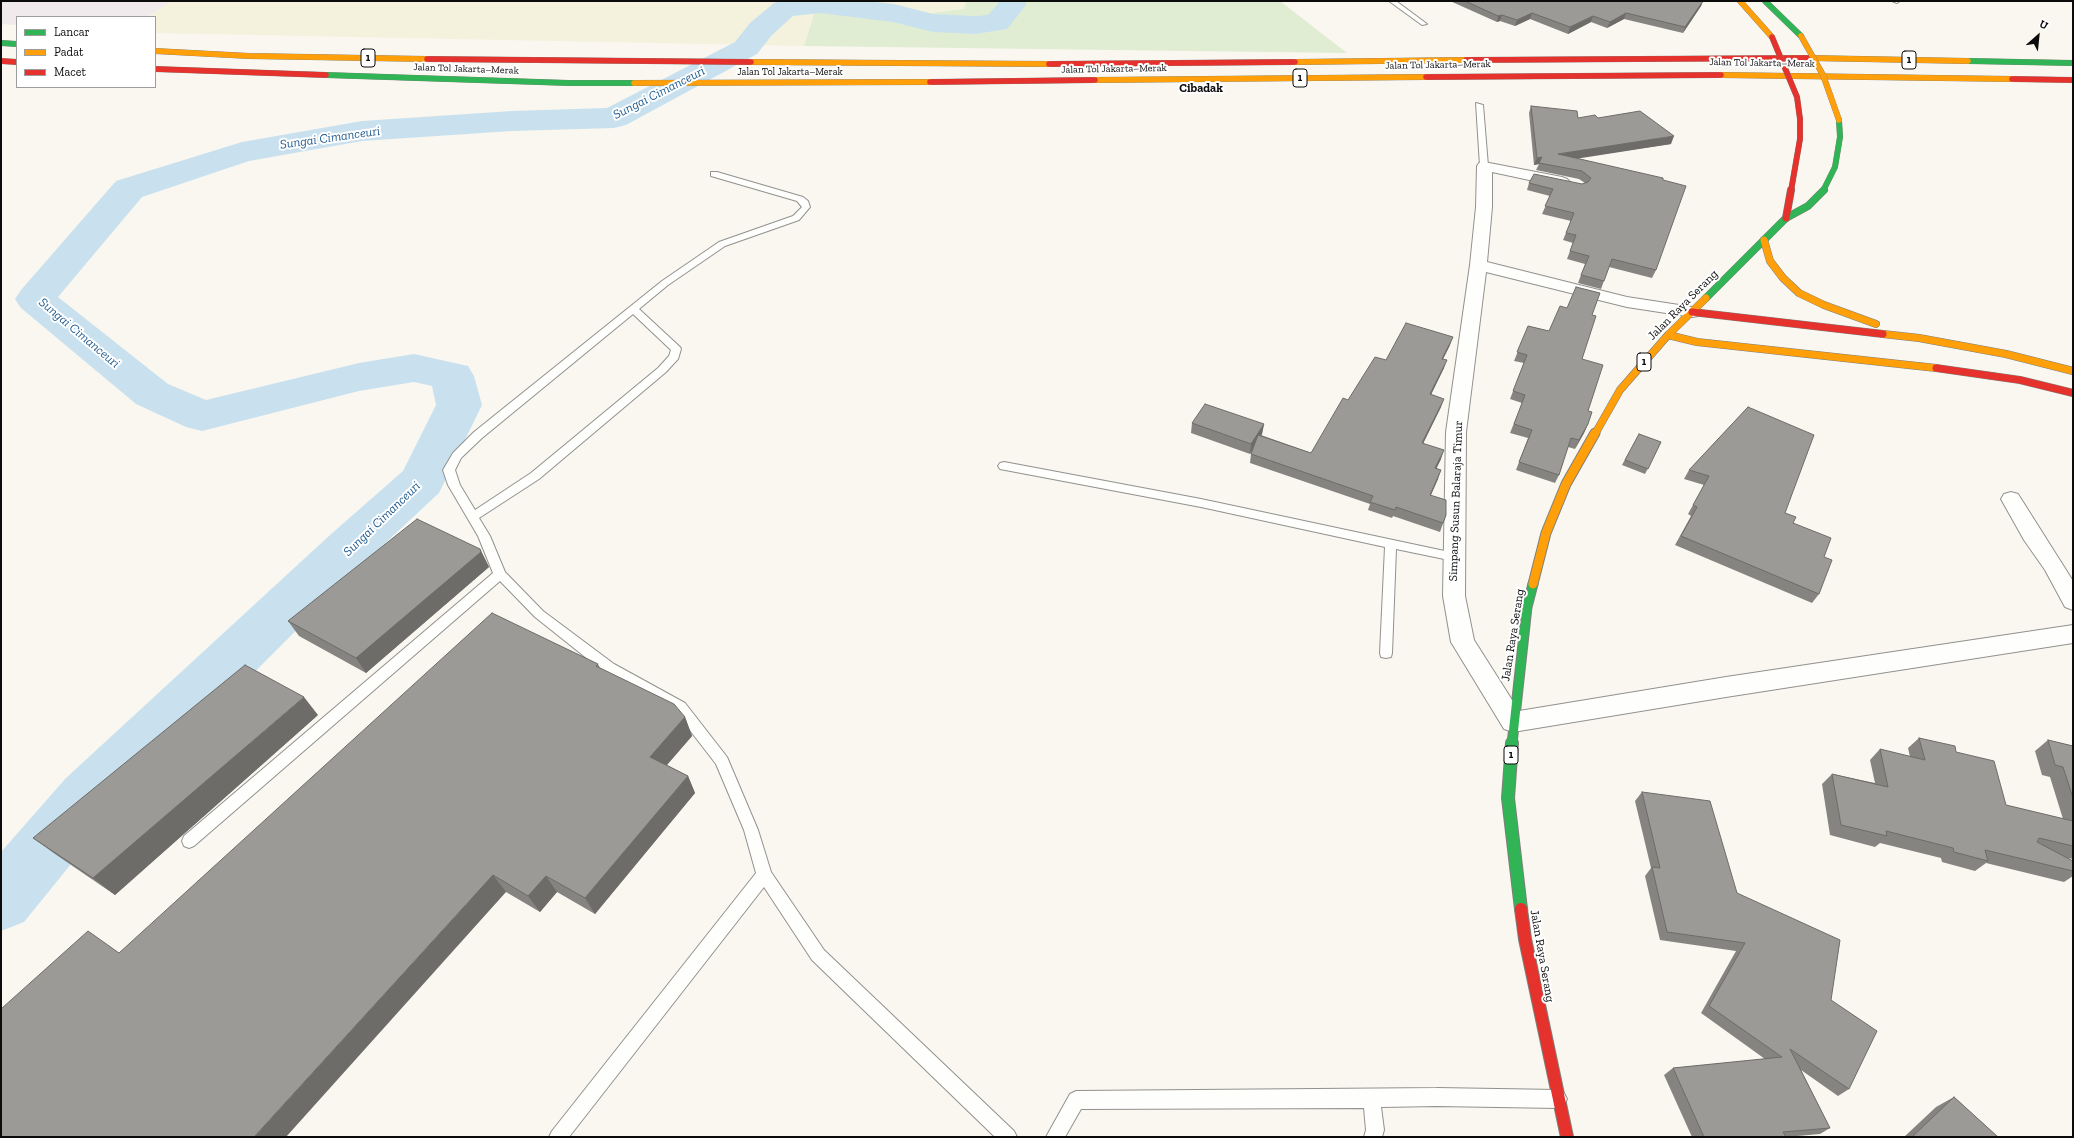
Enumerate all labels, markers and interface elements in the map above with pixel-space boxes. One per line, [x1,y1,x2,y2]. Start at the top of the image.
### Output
legend [16,16,156,88]
north arrow [2018,16,2058,56]
text: U [2037,17,2050,32]
text: Lancar [54,25,90,39]
text: Padat [54,45,83,59]
road number: 1 [361,49,375,67]
road number: 1 [1902,51,1916,69]
street label: Jalan Tol Jakarta–Merak [1709,56,1815,70]
street label: Jalan Tol Jakarta–Merak [1385,58,1491,72]
street label: Jalan Tol Jakarta–Merak [413,61,519,77]
street label: Jalan Tol Jakarta–Merak [1061,62,1167,76]
water label: Sungai Cimanceuri [611,63,707,123]
text: Macet [54,65,86,79]
street label: Jalan Tol Jakarta–Merak [737,66,843,78]
road number: 1 [1293,69,1307,87]
district label: Cibadak [1179,82,1223,96]
water label: Sungai Cimanceuri [279,123,381,153]
street label: Jalan Raya Serang [1645,267,1721,343]
water label: Sungai Cimanceuri [35,295,123,371]
road number: 1 [1637,353,1651,371]
street label: Simpang Susun Balaraja Timur [1446,420,1466,582]
water label: Sungai Cimanceuri [340,478,424,560]
street label: Jalan Raya Serang [1499,588,1527,682]
road number: 1 [1504,746,1518,764]
street label: Jalan Raya Serang [1527,909,1557,1003]

